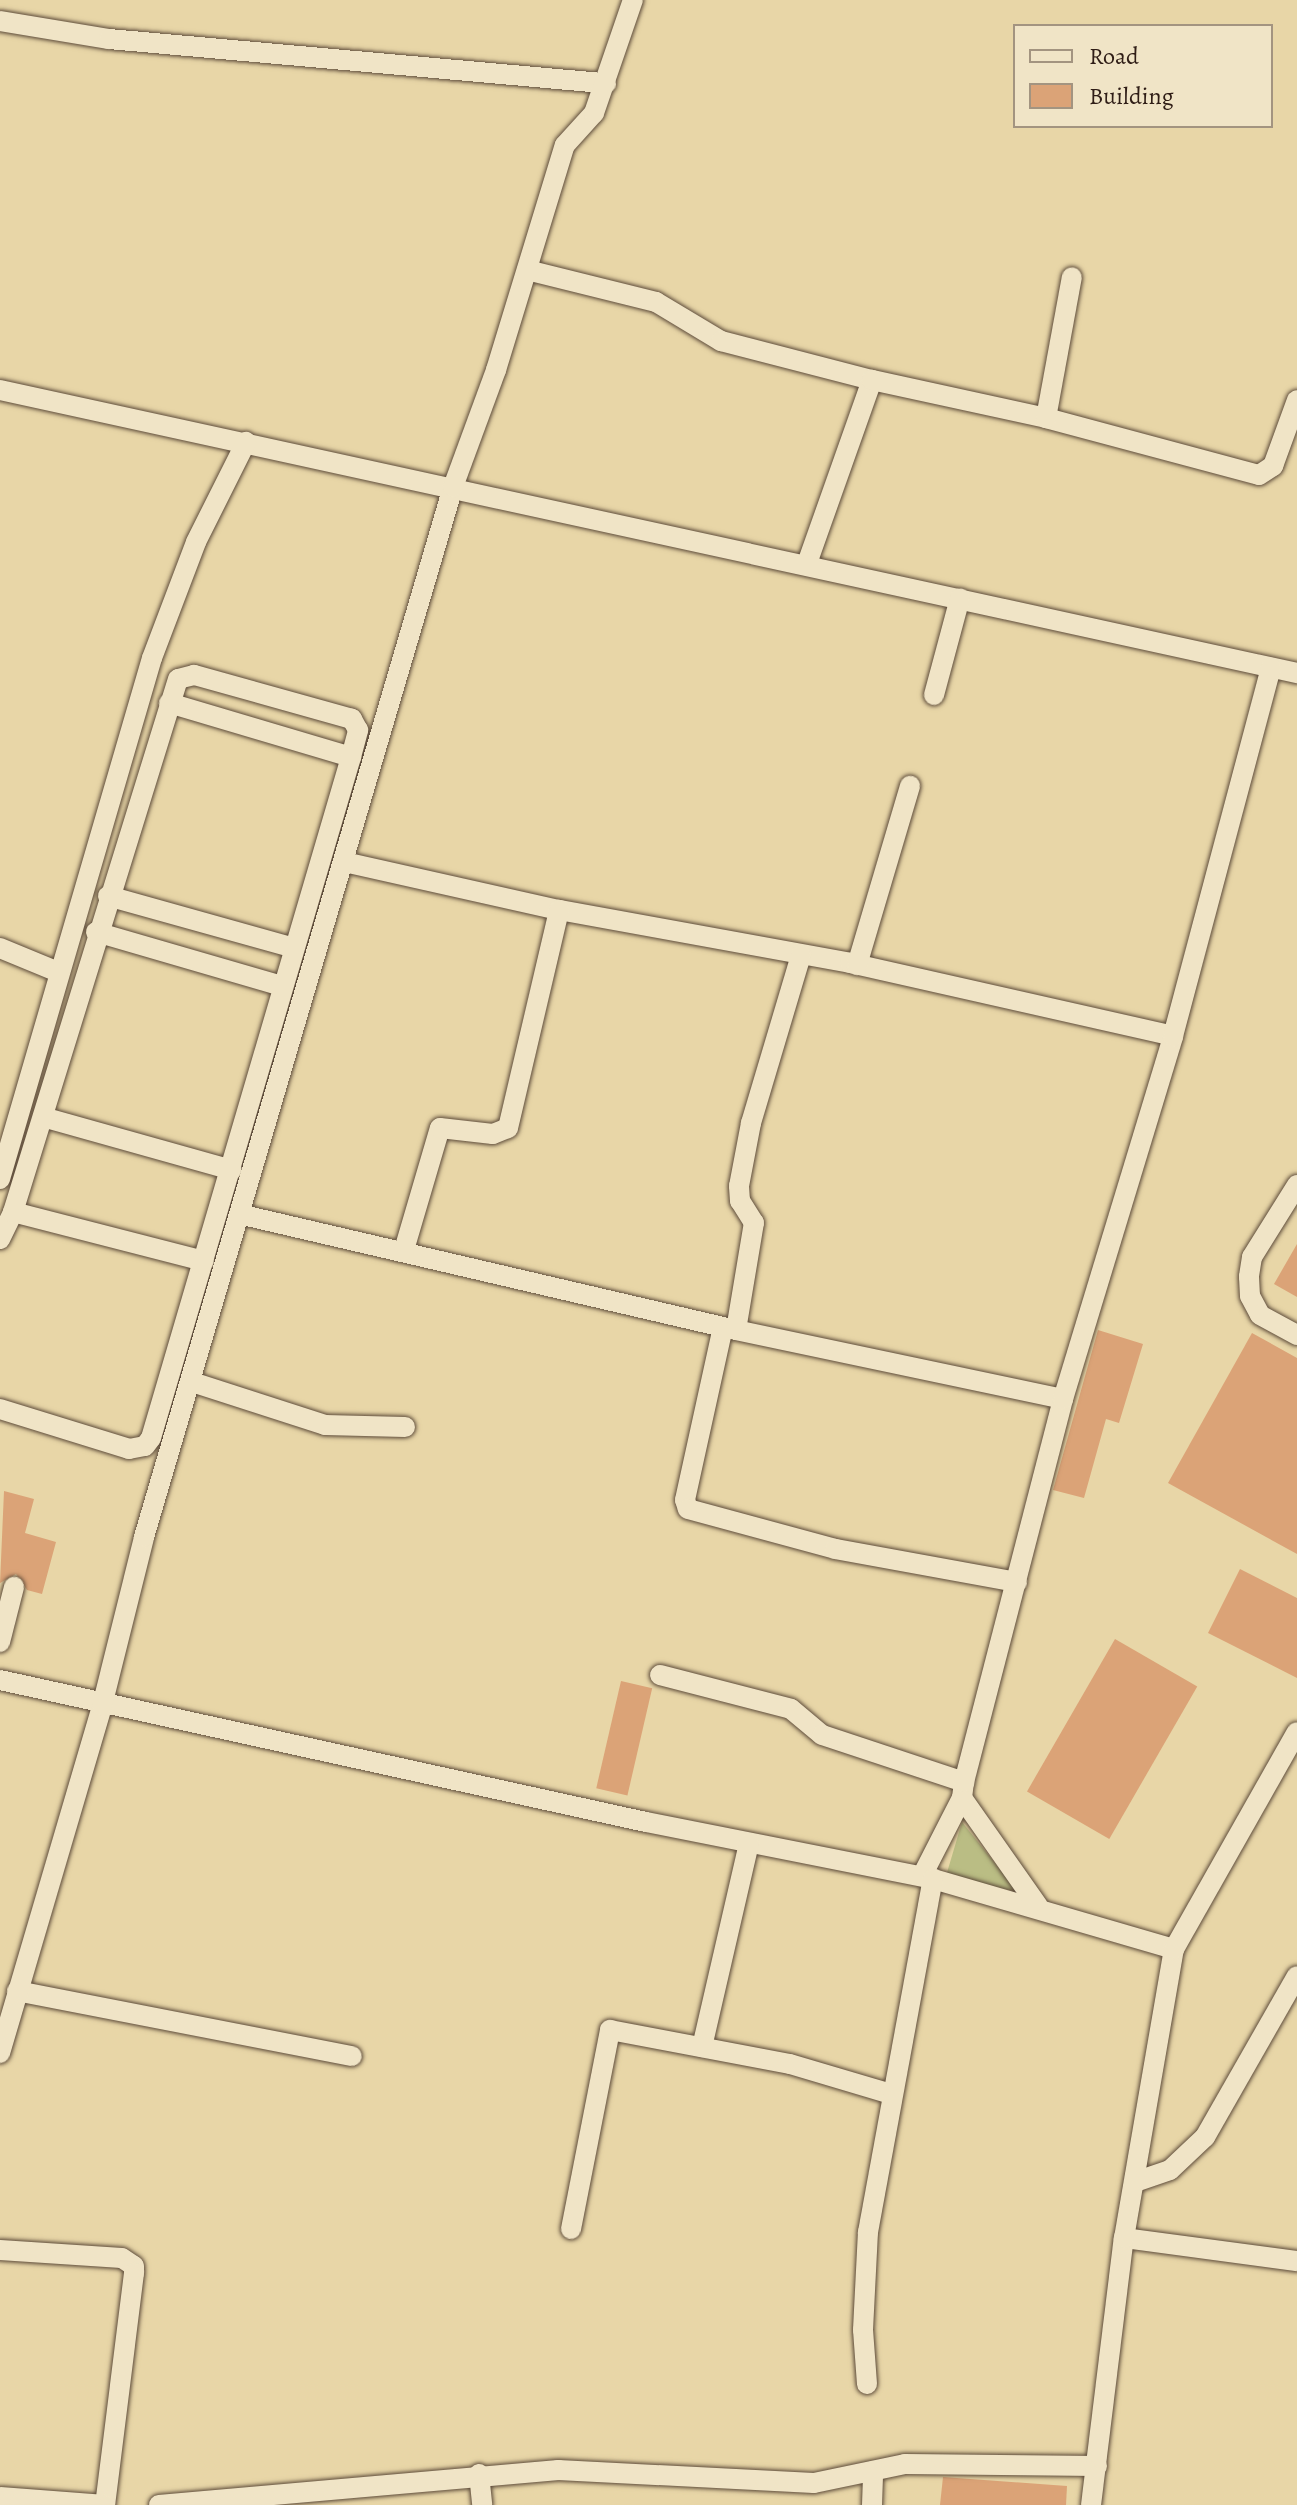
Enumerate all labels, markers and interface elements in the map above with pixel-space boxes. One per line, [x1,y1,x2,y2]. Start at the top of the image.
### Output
legend [1013,24,1273,128]
text: Road [1089,40,1139,72]
text: Building [1089,80,1174,112]

